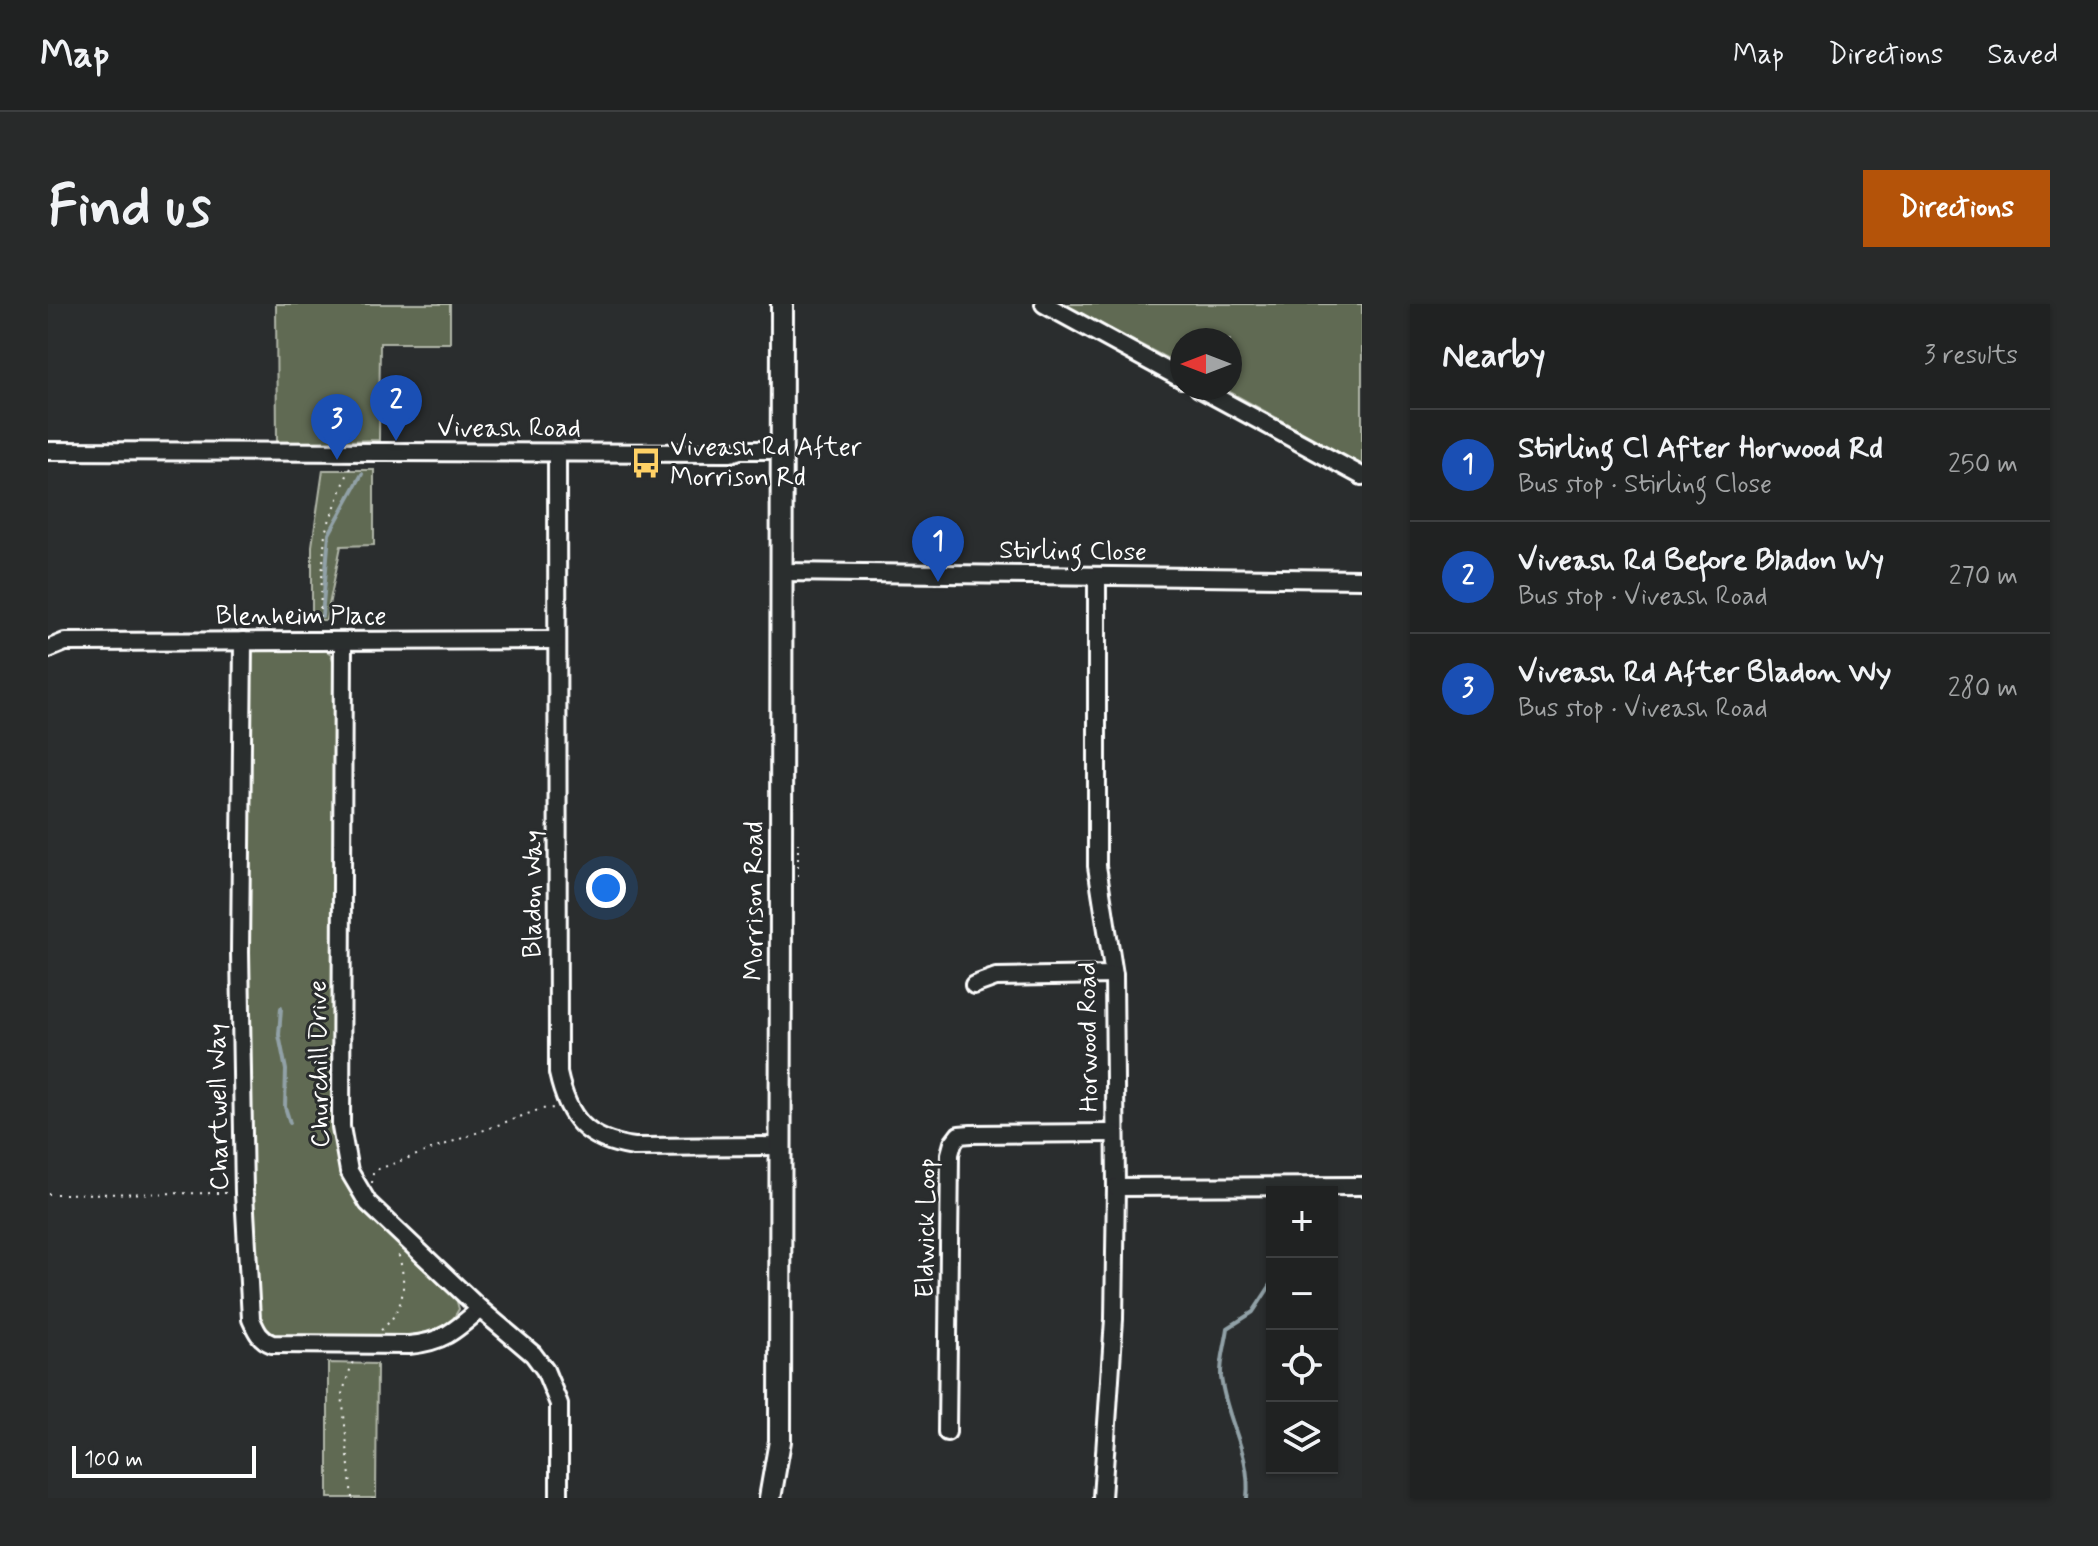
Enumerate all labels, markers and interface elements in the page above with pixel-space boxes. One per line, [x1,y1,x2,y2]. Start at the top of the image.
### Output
text: Map [40,31,110,80]
text: Map [1733,37,1784,74]
text: Directions [1828,37,1943,74]
text: Saved [1987,37,2058,74]
button: Directions [1863,170,2050,247]
text: Find us [48,172,211,245]
north arrow [1170,328,1242,400]
text: Nearby [1442,334,1546,379]
text: 3 results [1924,339,2018,373]
pin: 2 [370,375,422,441]
pin: 3 [311,394,363,460]
street label: Viveash Road [437,412,581,446]
text: Stirling Cl After Horwood Rd [1518,429,1883,468]
place label: Viveash Rd After Morrison Rd [670,431,862,495]
bus stop icon: Viveash Rd After Morrison Rd [629,446,663,480]
text: 1 [1462,448,1474,482]
text: 250 m [1948,448,2018,482]
text: Bus stop · Stirling Close [1518,468,1772,502]
pin: 1 [912,516,964,582]
street label: Stirling Close [999,534,1147,573]
text: Viveash Rd Before Bladon Wy [1518,541,1884,580]
text: 2 [1462,560,1474,594]
text: 270 m [1949,560,2018,594]
text: Bus stop · Viveash Road [1518,580,1768,614]
street label: Blenheim Place [215,600,387,634]
text: Viveash Rd After Bladon Wy [1518,653,1891,692]
text: 3 [1462,672,1474,706]
text: 280 m [1948,672,2018,706]
text: Bus stop · Viveash Road [1518,692,1768,726]
street label: Morrison Road [738,821,772,981]
street label: Bladon Way [517,830,551,958]
your location [586,868,626,908]
street label: Horwood Road [1071,962,1107,1112]
street label: Churchill Drive [302,980,338,1148]
street label: Chartwell Way [201,1023,237,1191]
street label: Eldwick Loop [909,1157,945,1299]
map controls [1266,1186,1338,1474]
button: + [1266,1186,1338,1258]
button: − [1266,1258,1338,1330]
button: locate [1266,1330,1338,1402]
button: layers [1266,1402,1338,1474]
scale bar [72,1442,256,1478]
text: 100 m [84,1446,143,1474]

